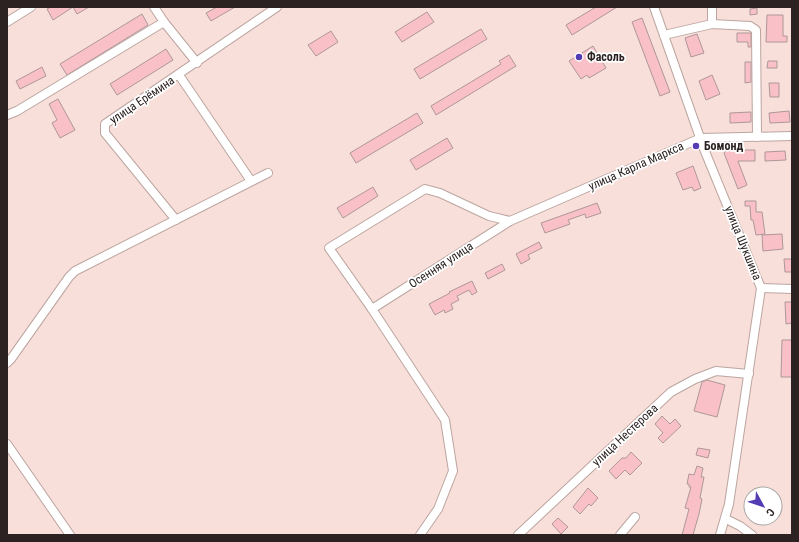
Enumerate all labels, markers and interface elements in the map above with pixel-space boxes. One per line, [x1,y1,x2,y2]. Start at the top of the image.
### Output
place label: Фасоль [587,50,625,64]
marker: Фасоль [574,52,584,62]
street label: улица Ерёмина [107,73,177,127]
street label: улица Карла Маркса [586,139,686,193]
place label: Бомонд [704,139,743,153]
marker: Бомонд [691,141,701,151]
street label: улица Шукшина [722,204,764,282]
street label: Осенняя улица [406,239,476,291]
street label: улица Нестерова [589,401,661,469]
north arrow [743,486,783,526]
text: С [763,506,777,519]

